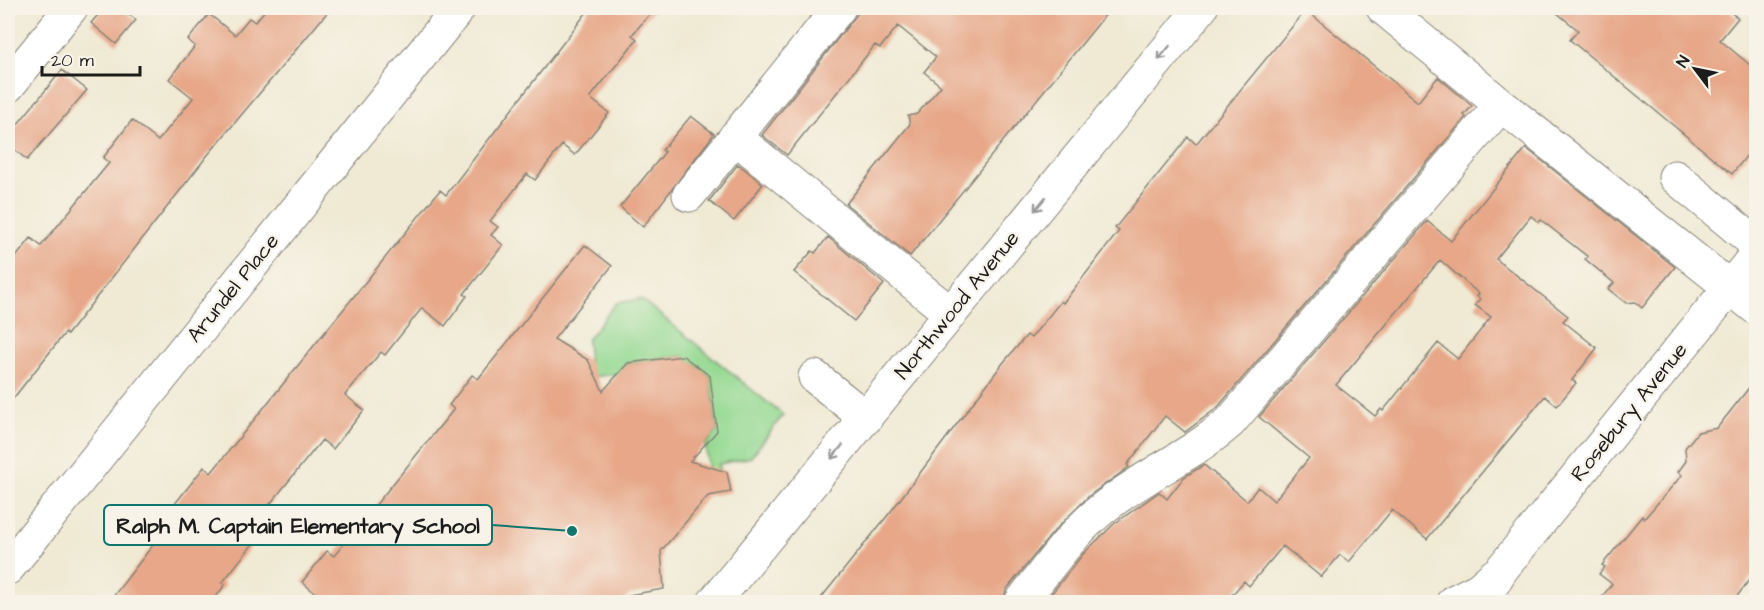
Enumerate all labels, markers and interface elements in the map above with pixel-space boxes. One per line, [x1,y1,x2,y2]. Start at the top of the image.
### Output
scale bar [42,39,140,77]
north arrow [1665,39,1725,99]
one-way arrow [1157,45,1170,61]
text: 20 m [51,48,94,73]
text: N [1671,51,1695,72]
one-way arrow [1033,196,1047,211]
street label: Northwood Avenue [888,225,1026,385]
street label: Arundel Place [180,228,286,348]
street label: Rosebury Avenue [1564,336,1696,489]
one-way arrow [830,444,844,459]
callout: Ralph M. Captain Elementary School [104,505,492,545]
text: Ralph M. Captain Elementary School [116,511,480,544]

